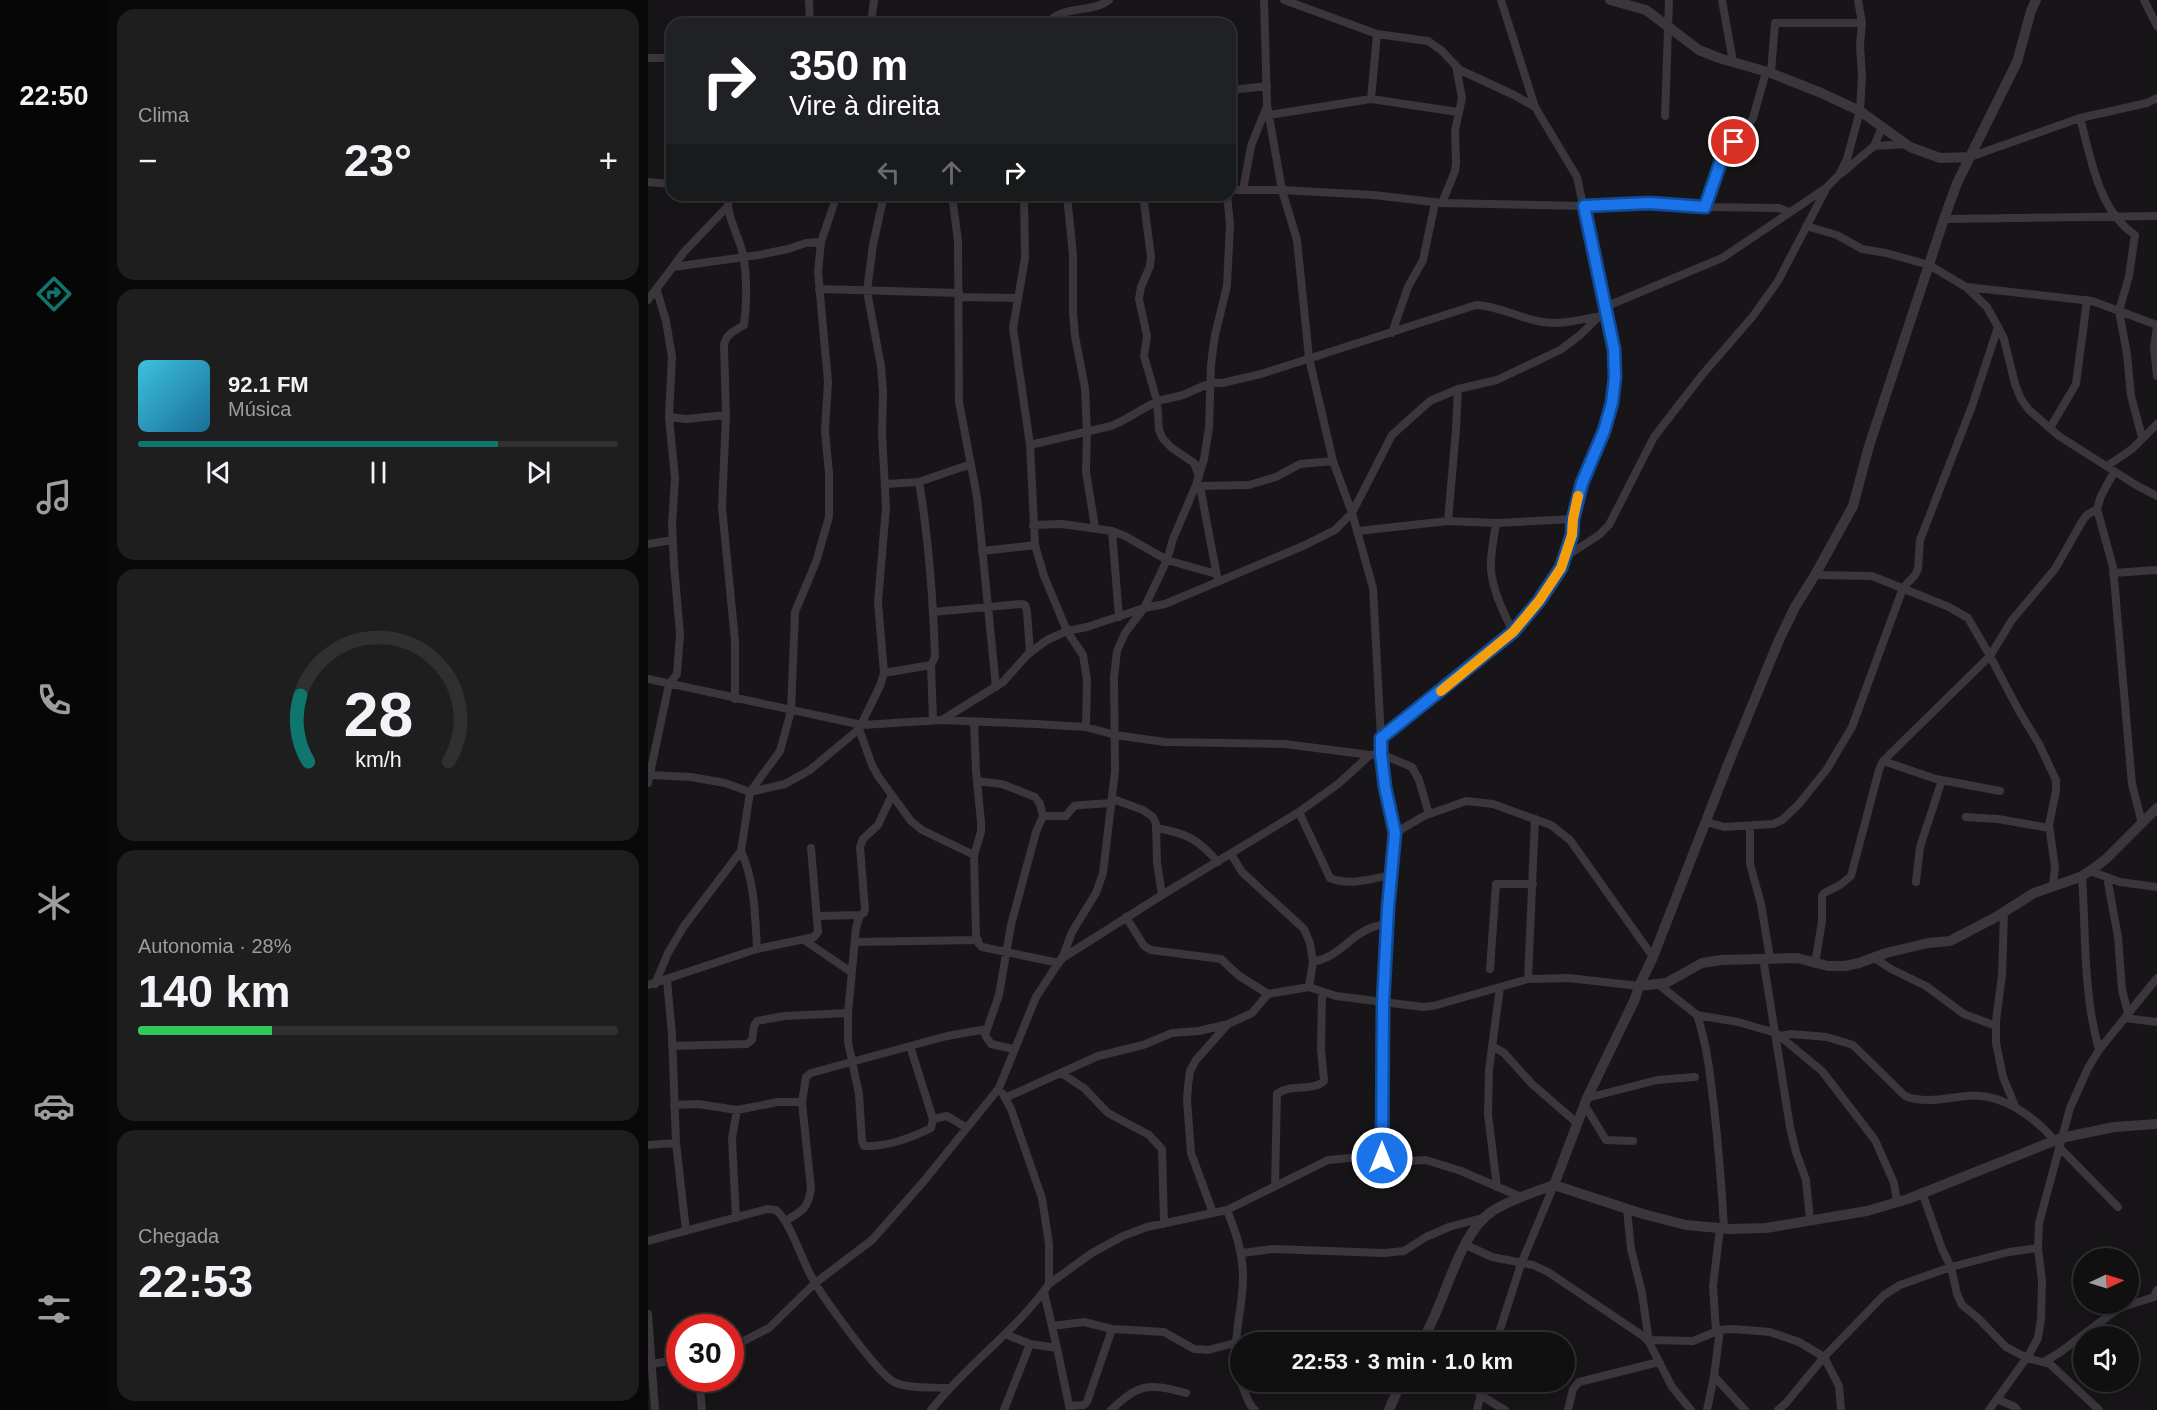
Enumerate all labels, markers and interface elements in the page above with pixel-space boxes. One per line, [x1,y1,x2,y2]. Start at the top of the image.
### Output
icon: right [690,42,768,120]
text: 350 m [789,42,908,89]
text: 22:50 [19,81,89,111]
text: Vire à direita [789,91,940,121]
text: Clima [138,104,189,126]
pin [1708,116,1759,167]
icon: arrive [1717,125,1750,158]
text: 23° [344,135,412,186]
text: − [138,142,157,179]
text: + [599,142,618,179]
icon: left [872,156,905,189]
icon: ahead [935,156,968,189]
icon: right [998,156,1031,189]
icon: directions [33,273,75,315]
text: 92.1 FM [228,372,309,397]
text: Música [228,398,291,420]
icon: previous [202,456,235,489]
icon: pause [362,456,395,489]
icon: next [522,456,555,489]
icon: music [33,476,75,518]
icon: phone [33,679,75,721]
text: 28 [343,680,413,749]
text: km/h [355,748,401,772]
icon: climate [33,882,75,924]
text: Autonomia · 28% [138,935,291,957]
text: 140 km [138,966,291,1017]
icon: car [33,1085,75,1127]
position arrow [1350,1126,1414,1190]
text: Chegada [138,1225,219,1247]
north arrow [2073,1248,2139,1314]
map controls [2073,1248,2139,1392]
text: 22:53 [138,1256,253,1307]
icon: filters [33,1288,75,1330]
speed limit sign: 30 [666,1314,744,1392]
button: sound [2073,1326,2139,1392]
text: 22:53 · 3 min · 1.0 km [1292,1349,1513,1374]

